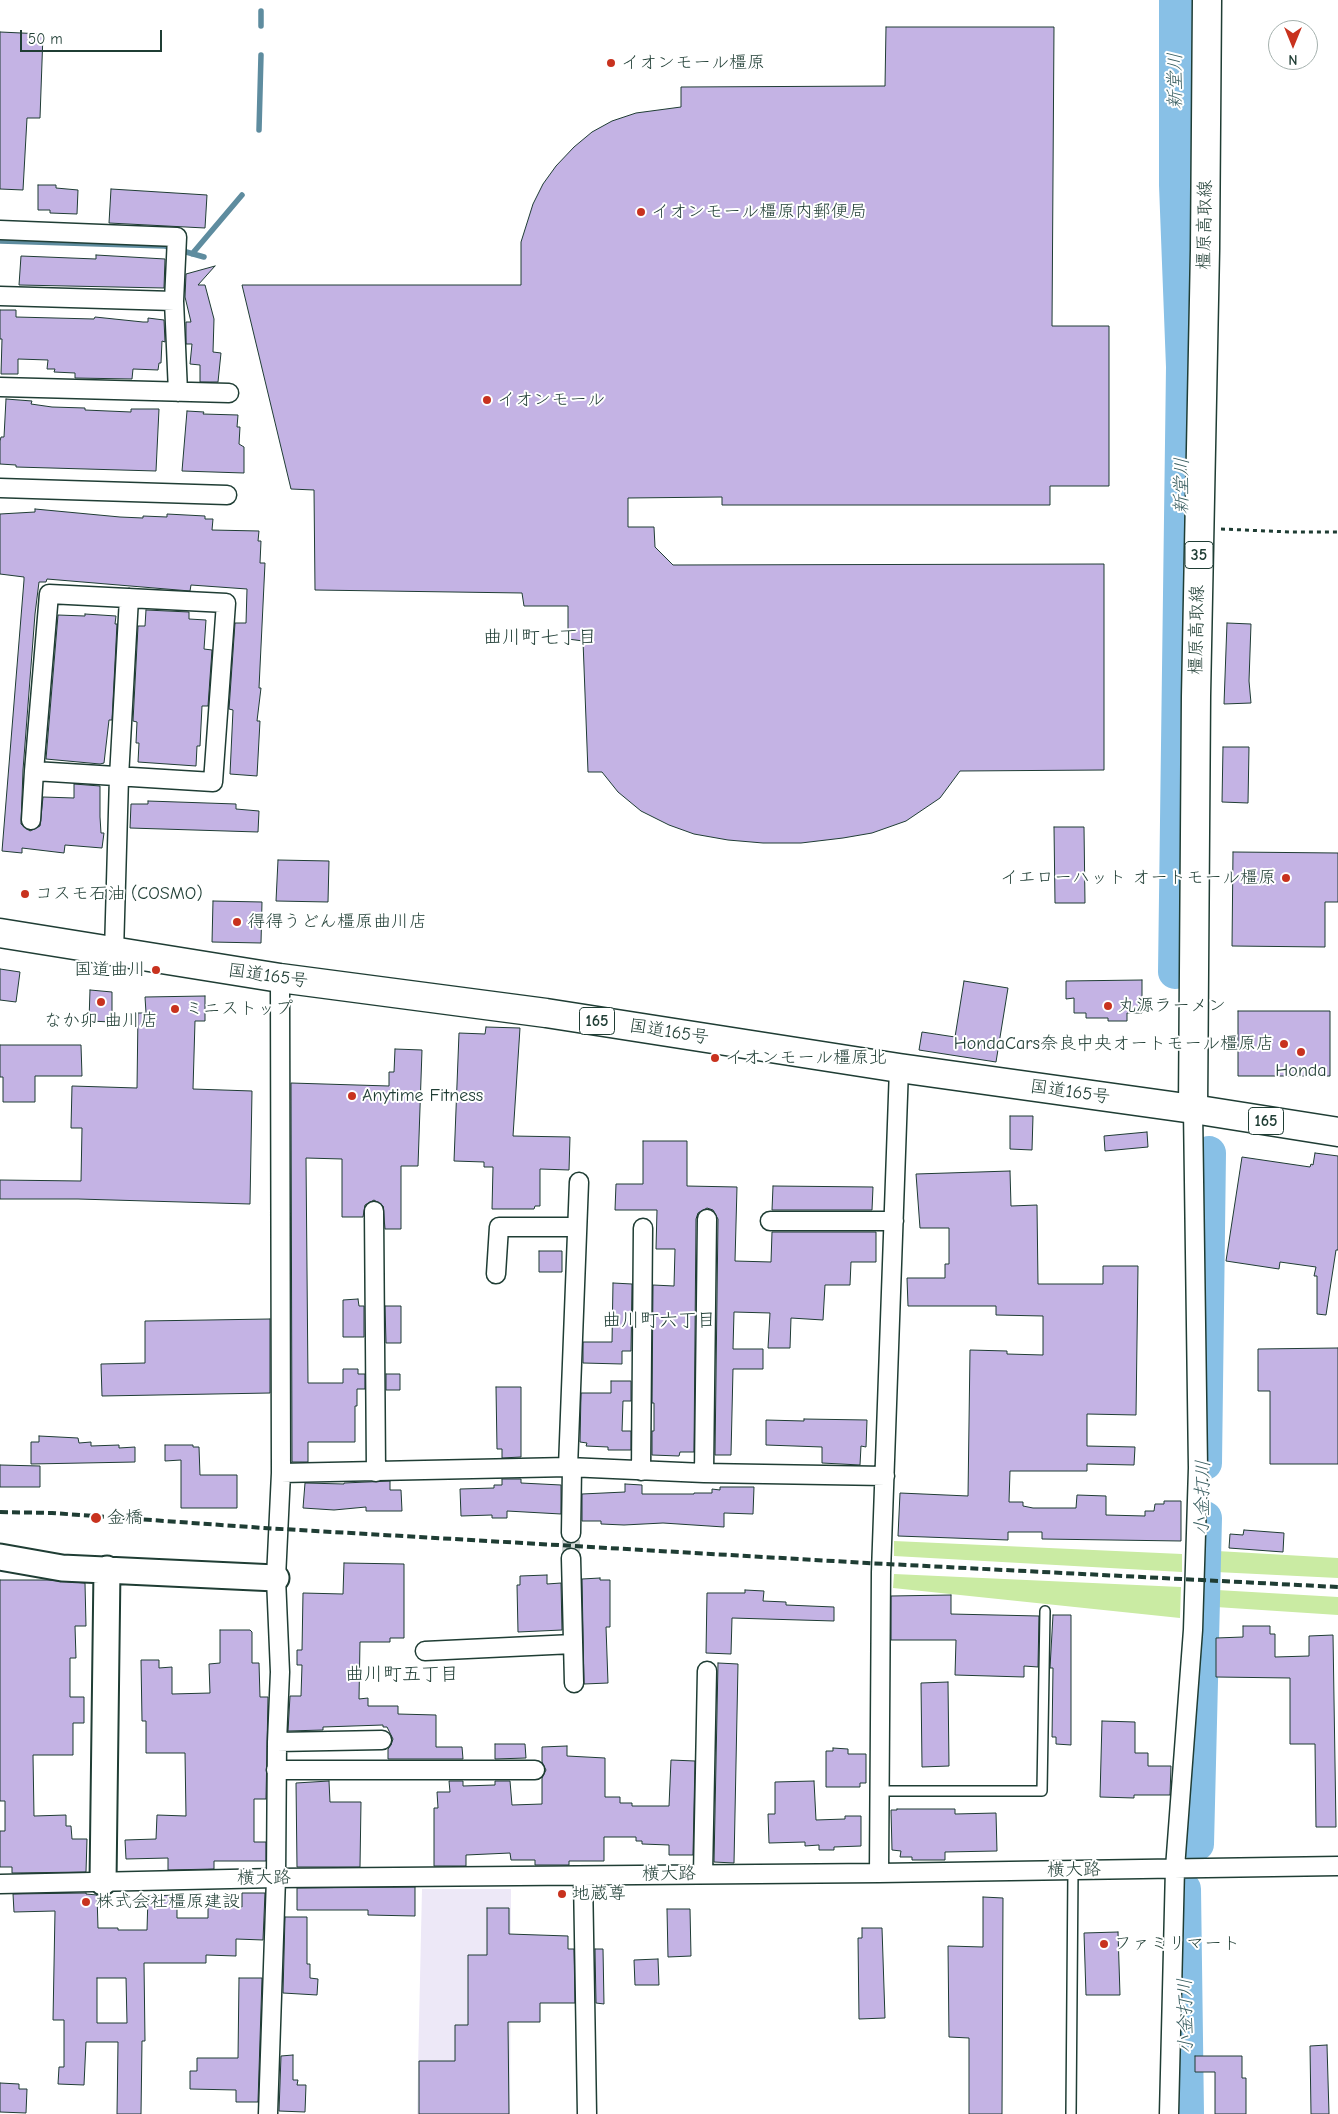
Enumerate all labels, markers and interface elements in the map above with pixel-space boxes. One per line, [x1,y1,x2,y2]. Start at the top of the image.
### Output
scale bar [22,20,165,52]
north arrow [1268,20,1318,70]
text: 50 m [28,30,63,48]
text: N [1288,51,1298,68]
place label: イオンモール橿原 [621,52,765,74]
water label: 新堂川 [1165,53,1187,109]
marker: イオンモール橿原 [605,57,617,69]
street label: 橿原高取線 [1193,180,1217,270]
place label: イオンモール橿原内郵便局 [651,201,867,223]
marker: イオンモール橿原内郵便局 [635,206,647,218]
place label: イオンモール [497,389,605,411]
marker: イオンモール [481,394,493,406]
water label: 新堂川 [1170,457,1194,515]
road number: 35 [1185,542,1213,568]
street label: 橿原高取線 [1185,585,1209,675]
district label: 曲川町七丁目 [483,627,597,649]
place label: イエローハット オートモール橿原 [1000,867,1276,889]
marker: イエローハット オートモール橿原 [1280,872,1292,884]
place label: コスモ石油 (COSMO) [35,883,203,905]
marker: コスモ石油 (COSMO) [19,888,31,900]
place label: 得得うどん橿原曲川店 [247,911,427,933]
marker: 得得うどん橿原曲川店 [231,916,243,928]
place label: 国道曲川 [74,959,146,981]
street label: 国道165号 [227,960,309,992]
marker: 国道曲川 [150,964,162,976]
place label: 丸源ラーメン [1118,995,1226,1017]
marker: なか卯 曲川店 [95,996,107,1008]
place label: ミニストップ [185,998,293,1020]
marker: 丸源ラーメン [1102,1000,1114,1012]
marker: ミニストップ [169,1003,181,1015]
road number: 165 [580,1008,614,1034]
place label: なか卯 曲川店 [44,1010,158,1032]
street label: 国道165号 [627,1015,711,1049]
place label: HondaCars奈良中央オートモール橿原店 [954,1033,1274,1055]
marker: HondaCars奈良中央オートモール橿原店 [1278,1038,1290,1050]
marker: Honda [1295,1046,1307,1058]
place label: イオンモール橿原北 [725,1047,887,1069]
marker: イオンモール橿原北 [709,1052,721,1064]
place label: Honda [1275,1060,1327,1082]
street label: 国道165号 [1029,1076,1111,1108]
place label: Anytime Fitness [362,1085,483,1107]
marker: Anytime Fitness [346,1090,358,1102]
road number: 165 [1248,1108,1284,1134]
district label: 曲川町六丁目 [602,1310,716,1332]
water label: 小金打川 [1191,1460,1215,1536]
place label: 金橋 [107,1507,143,1529]
marker: 金橋 [89,1511,103,1525]
district label: 曲川町五丁目 [345,1664,459,1686]
street label: 横大路 [1047,1859,1101,1881]
street label: 横大路 [642,1863,696,1885]
street label: 横大路 [237,1867,291,1889]
place label: 地蔵尊 [572,1883,626,1905]
marker: 地蔵尊 [556,1888,568,1900]
place label: 株式会社橿原建設 [96,1891,240,1913]
marker: 株式会社橿原建設 [80,1896,92,1908]
place label: ファミリマート [1114,1933,1240,1955]
marker: ファミリマート [1098,1938,1110,1950]
water label: 小金打川 [1174,1978,1198,2054]

